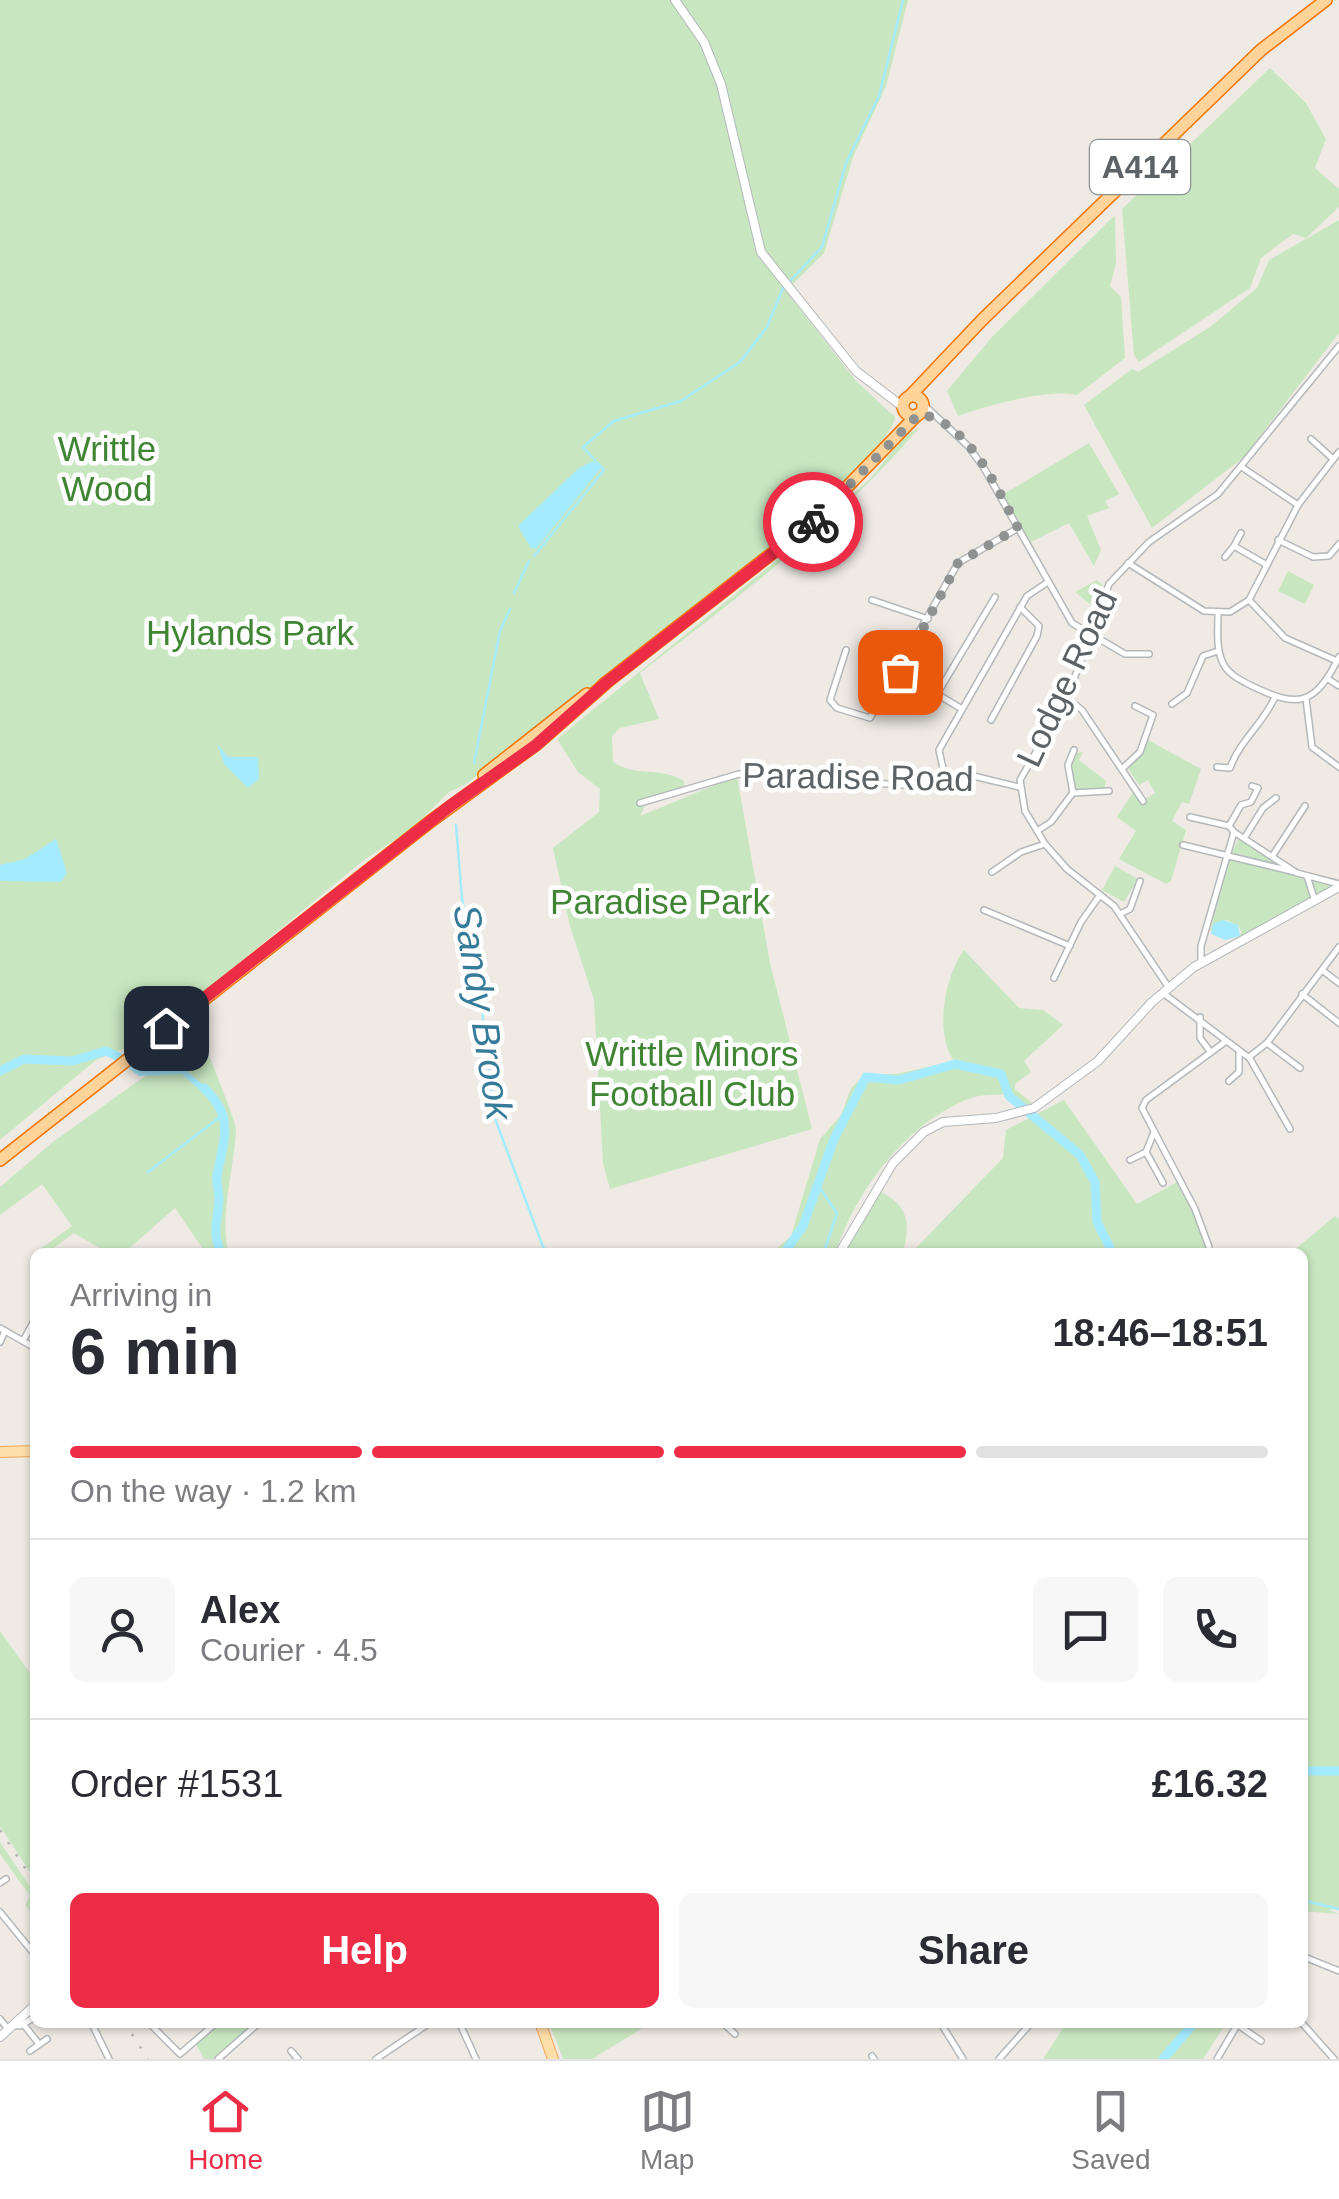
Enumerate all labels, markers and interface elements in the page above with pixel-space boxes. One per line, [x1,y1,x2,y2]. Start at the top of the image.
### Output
road number: A414 [1090,140,1190,194]
park label: Writtle Wood [58,429,156,508]
courier [763,472,863,572]
icon: bike [786,495,841,550]
street label: Lodge Road [1009,583,1125,772]
park label: Hylands Park [146,613,355,652]
pin [858,630,943,715]
icon: bag [873,645,928,700]
street label: Paradise Road [742,755,974,798]
park label: Paradise Park [550,882,770,921]
water label: Sandy Brook [445,901,521,1125]
pin [124,986,209,1071]
icon: home [139,1001,194,1056]
park label: Writtle Minors Football Club [585,1034,799,1113]
text: Arriving in [70,1277,212,1313]
text: 18:46–18:51 [1052,1312,1268,1354]
text: 6 min [70,1315,240,1388]
text: On the way · 1.2 km [70,1473,356,1509]
button: person [70,1577,175,1682]
button: chat [1033,1577,1138,1682]
button: phone [1163,1577,1268,1682]
text: Alex [200,1589,280,1631]
text: Courier · 4.5 [200,1632,378,1668]
text: Order #1531 [70,1763,283,1805]
text: £16.32 [1152,1763,1268,1805]
button: Help [70,1893,659,2008]
button: Share [679,1893,1268,2008]
tab: Home [188,2084,263,2176]
tab: Map [640,2084,695,2176]
tab: Saved [1071,2084,1151,2176]

